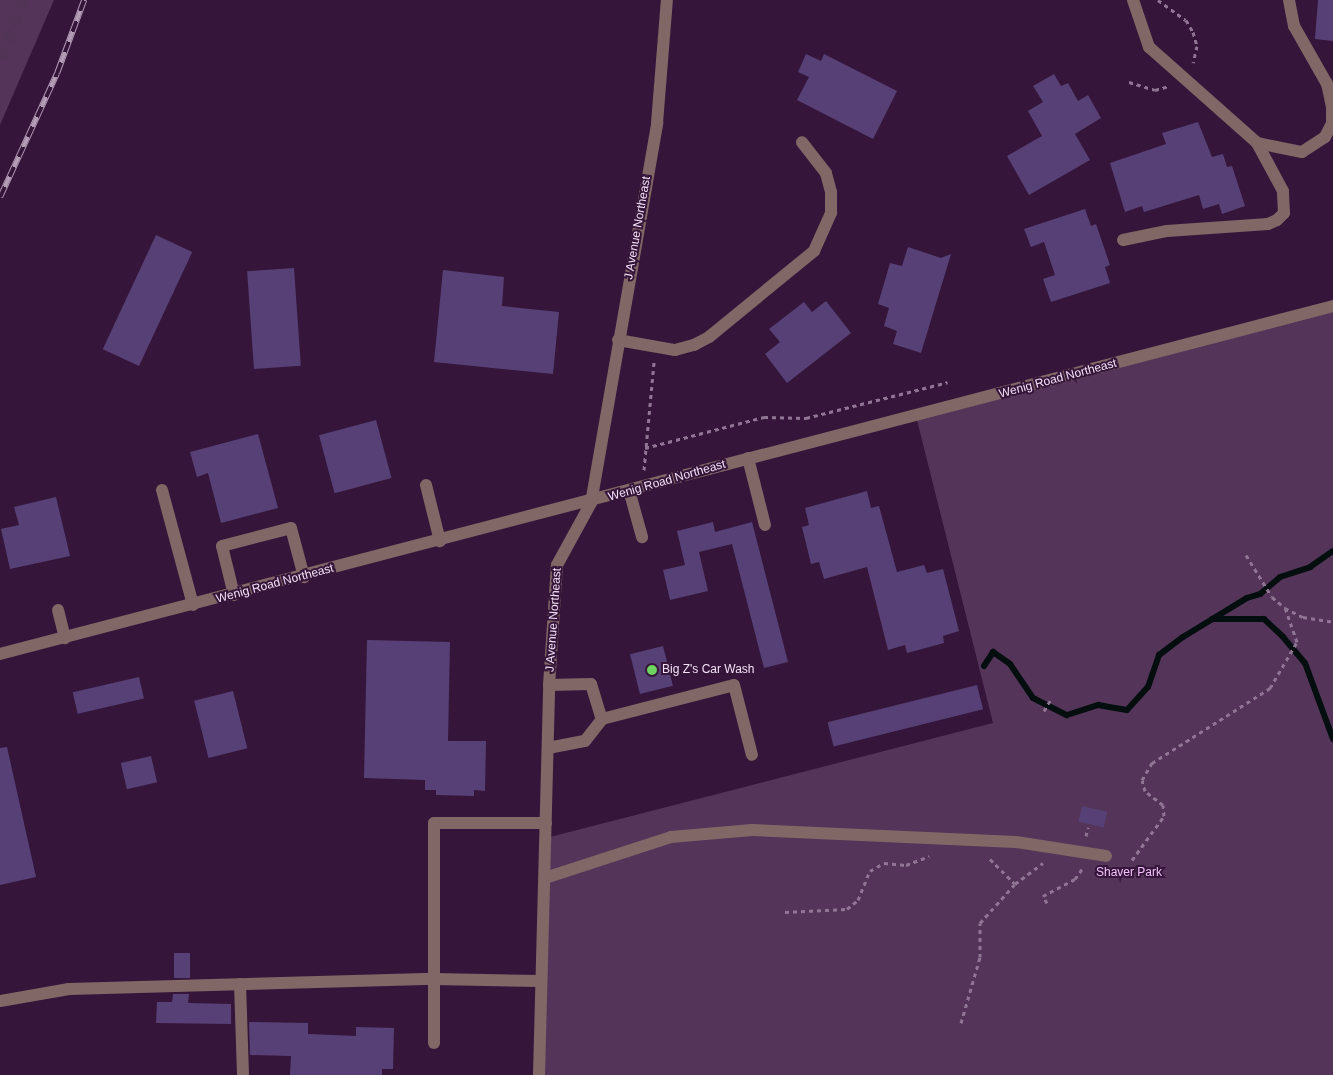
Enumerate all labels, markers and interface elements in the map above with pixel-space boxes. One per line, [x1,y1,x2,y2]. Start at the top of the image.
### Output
street label: J Avenue Northeast [622,175,654,281]
street label: Wenig Road Northeast [998,356,1118,402]
street label: Wenig Road Northeast [607,457,727,505]
street label: Wenig Road Northeast [215,561,335,607]
street label: J Avenue Northeast [543,567,565,673]
place label: Big Z's Car Wash [662,663,755,677]
marker: Big Z's Car Wash [646,664,658,676]
park label: Shaver Park [1096,866,1162,880]

